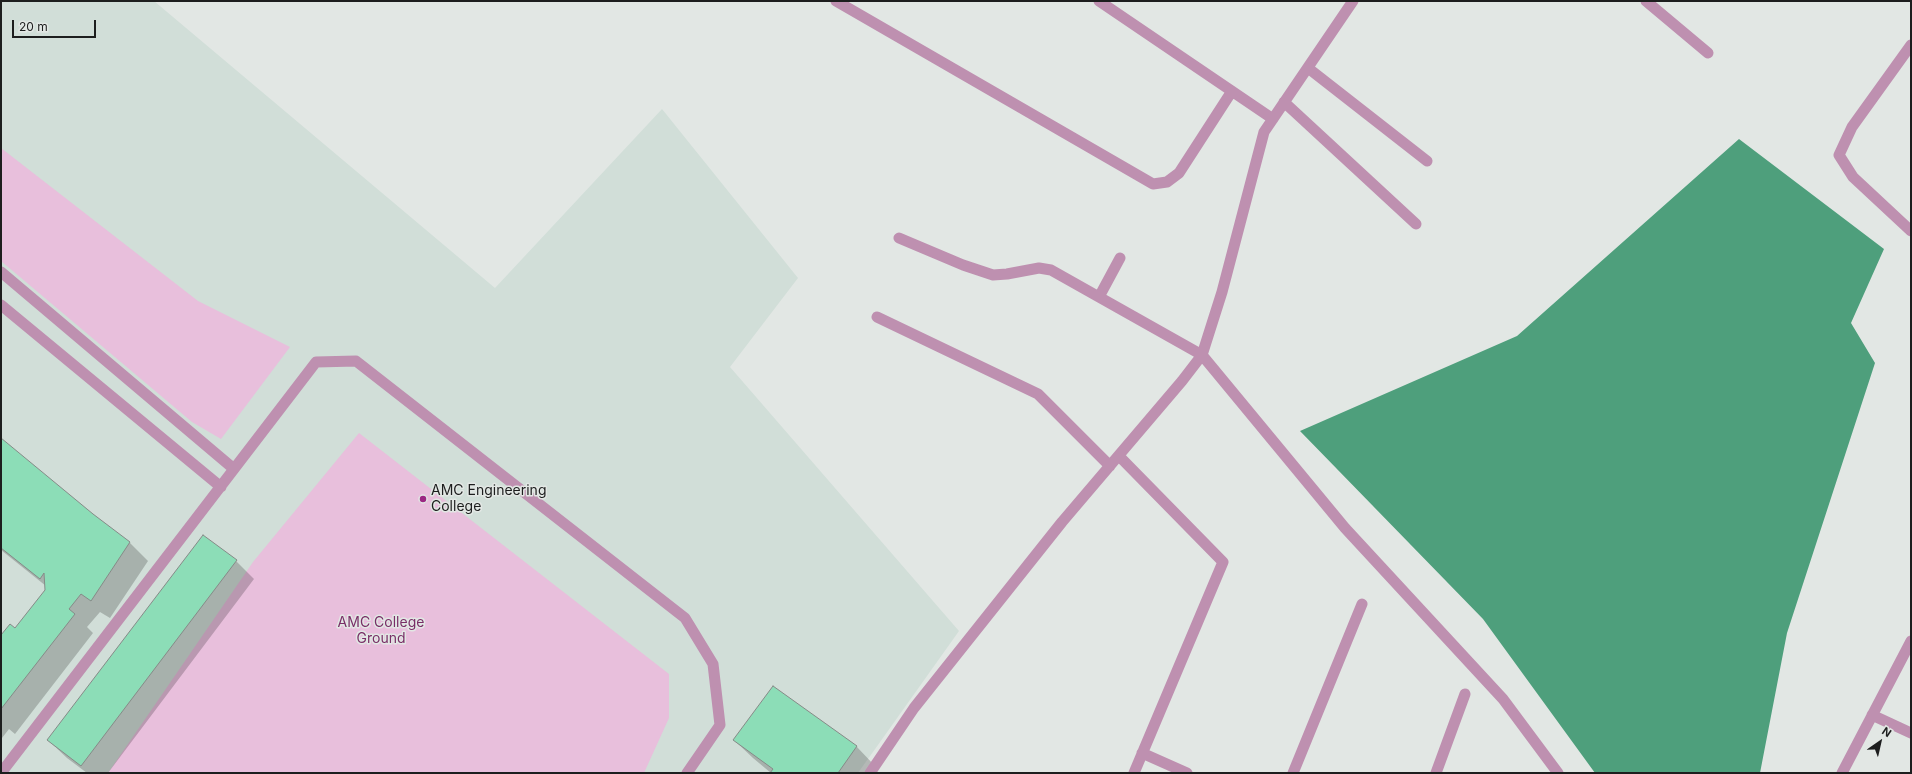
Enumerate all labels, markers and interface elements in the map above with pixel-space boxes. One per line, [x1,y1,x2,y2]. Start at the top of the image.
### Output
scale bar [14,12,98,38]
text: 20 m [19,19,48,34]
place label: AMC Engineering College [431,483,546,516]
marker: AMC Engineering College [418,494,428,504]
park label: AMC College Ground [338,615,424,648]
north arrow [1860,722,1900,762]
text: N [1879,724,1894,740]

